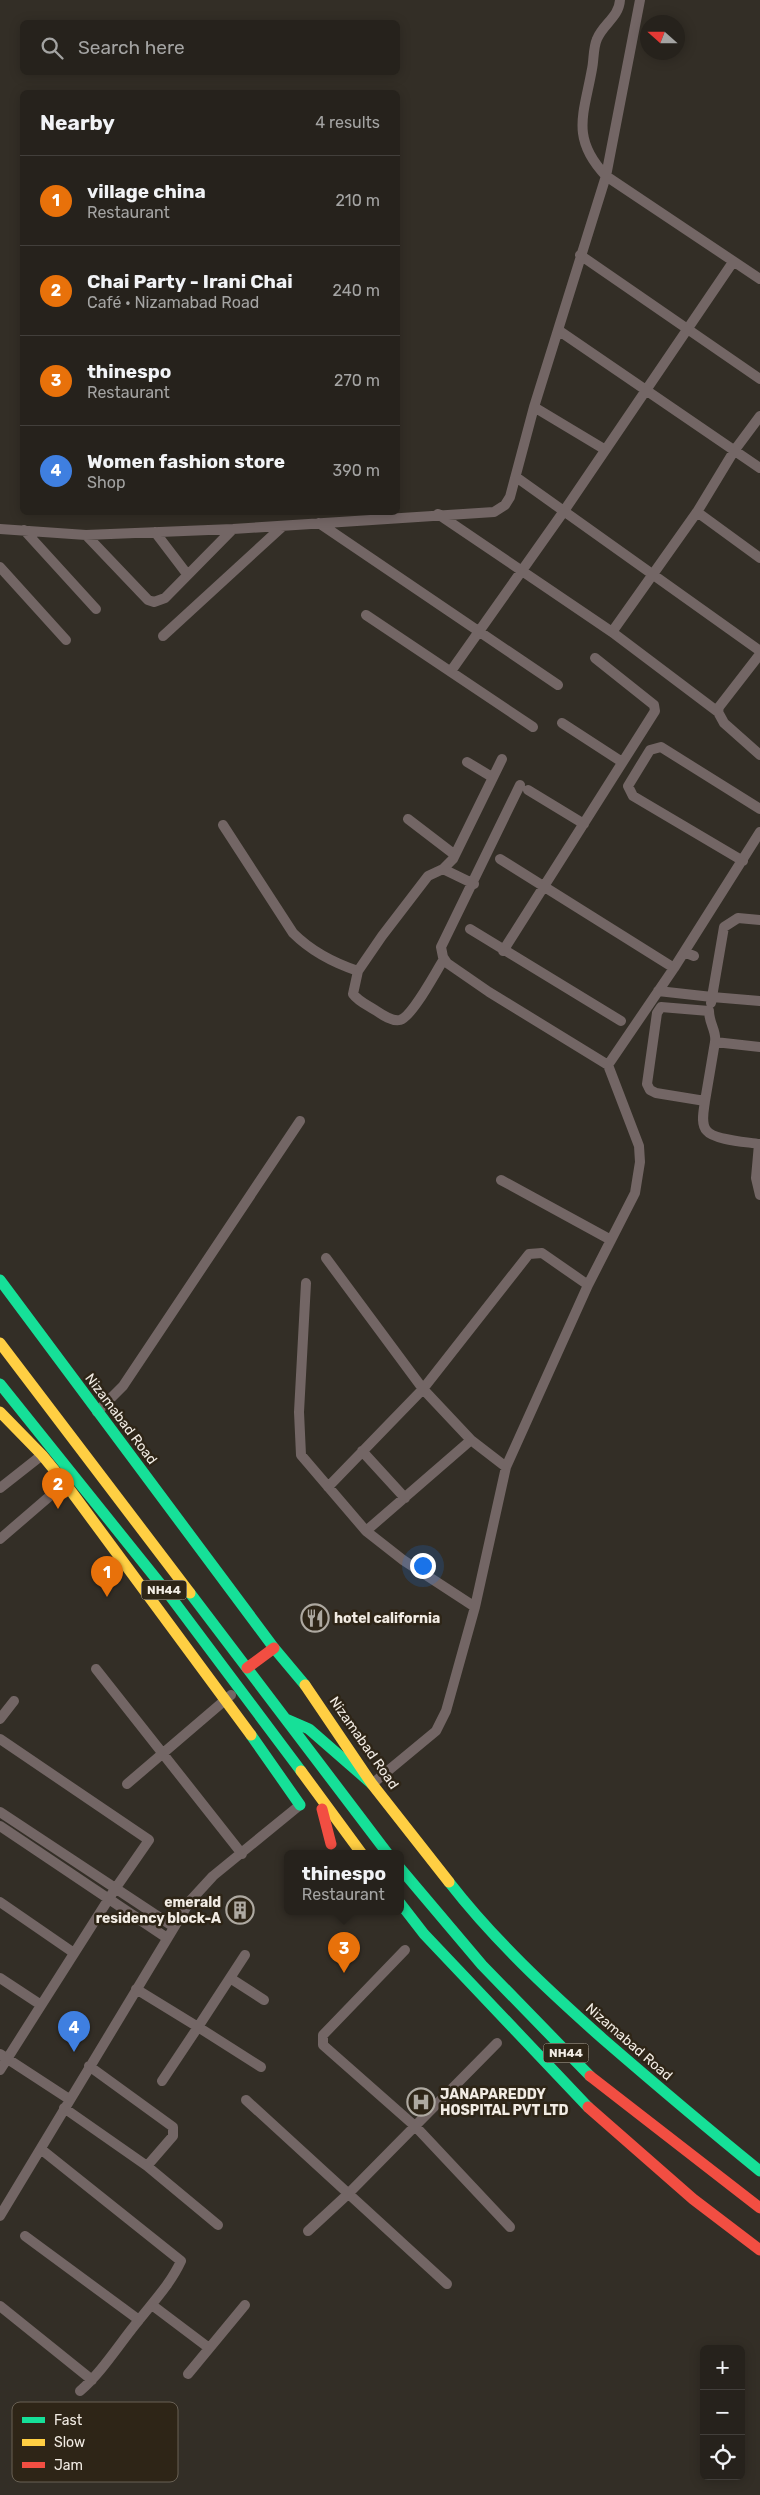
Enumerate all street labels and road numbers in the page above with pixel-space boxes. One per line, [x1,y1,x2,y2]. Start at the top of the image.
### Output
street label: Nizamabad Road [81,1370,161,1468]
road number: NH44 [142,1580,186,1600]
street label: Nizamabad Road [326,1693,402,1793]
street label: Nizamabad Road [582,2000,676,2084]
road number: NH44 [544,2044,588,2062]

